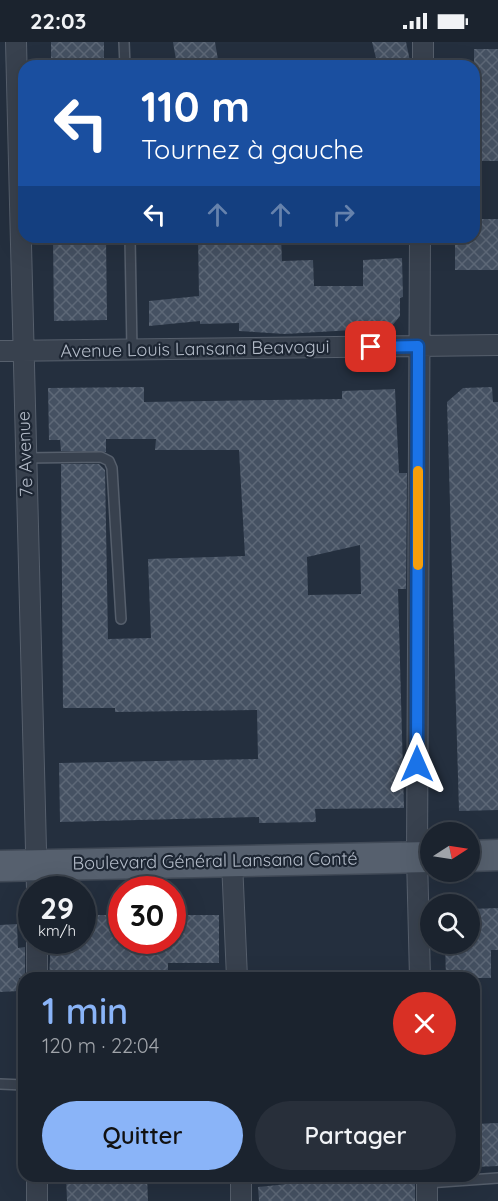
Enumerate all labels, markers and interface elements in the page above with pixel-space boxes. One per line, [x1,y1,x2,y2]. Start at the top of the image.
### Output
text: 22:03 [30,7,86,35]
text: 110 m [141,80,250,133]
icon: left [42,84,120,162]
text: Tournez à gauche [141,132,364,166]
icon: left [138,198,171,231]
icon: ahead [201,198,234,231]
icon: ahead [264,198,297,231]
icon: right [327,198,360,231]
pin [345,321,396,372]
icon: arrive [354,330,387,363]
street label: Avenue Louis Lansana Beavogui [60,335,330,362]
street label: 7e Avenue [12,411,37,497]
position arrow [385,732,449,796]
north arrow [420,822,480,882]
map controls [420,822,480,954]
street label: Boulevard Général Lansana Conté [72,847,358,874]
speed limit sign: 30 [108,876,186,954]
text: 29 [40,889,74,927]
button: search [420,894,480,954]
text: km/h [38,921,76,940]
text: 1 min [42,988,128,1033]
button: close [393,992,456,1055]
text: 120 m · 22:04 [42,1033,159,1058]
button: Quitter [42,1101,243,1170]
button: Partager [255,1101,456,1170]

